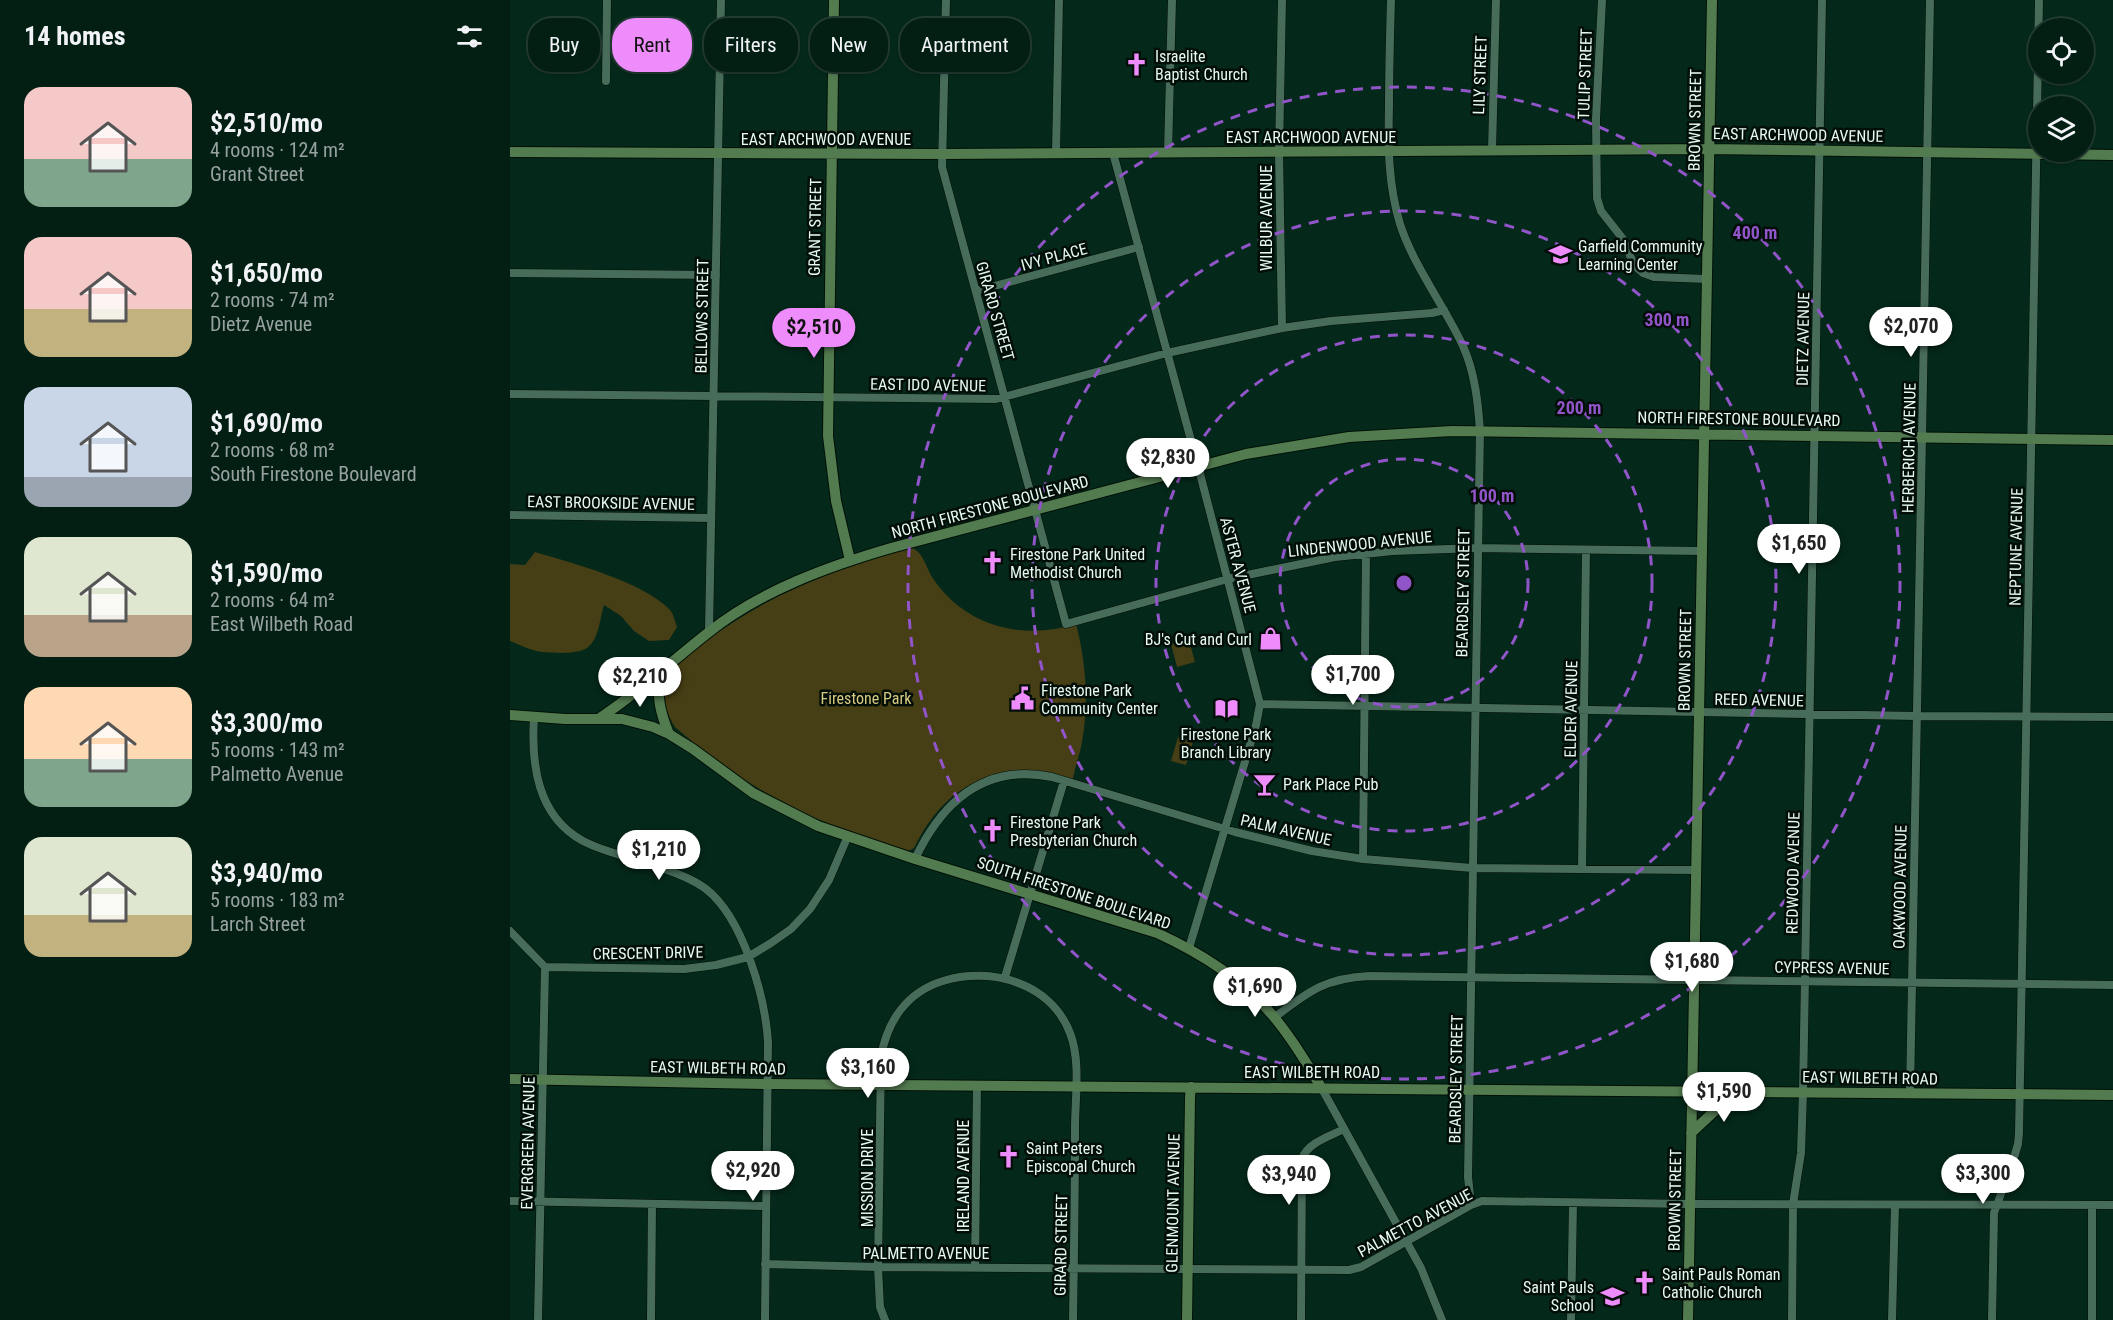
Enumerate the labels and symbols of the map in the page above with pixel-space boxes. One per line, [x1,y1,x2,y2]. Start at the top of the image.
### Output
street label: TULIP STREET [1574,28,1596,120]
street label: LILY STREET [1469,35,1491,115]
place label: Israelite Baptist Church [1155,47,1248,84]
church icon: Israelite Baptist Church [1124,52,1150,78]
street label: BROWN STREET [1685,69,1705,171]
street label: EAST ARCHWOOD AVENUE [1713,124,1883,146]
street label: EAST ARCHWOOD AVENUE [1226,128,1396,147]
street label: EAST ARCHWOOD AVENUE [741,130,911,149]
street label: WILBUR AVENUE [1257,165,1276,271]
street label: GRANT STREET [805,178,825,276]
text: 400 m [1733,222,1777,243]
place label: Garfield Community Learning Center [1578,237,1703,274]
street label: IVY PLACE [1019,239,1089,275]
school or university icon: Garfield Community Learning Center [1547,242,1573,268]
street label: BELLOWS STREET [692,258,712,374]
street label: GIRARD STREET [972,259,1018,363]
street label: DIETZ AVENUE [1793,292,1813,386]
pin: $2,070 [1862,307,1960,358]
pin: $2,510 [765,308,863,359]
text: 300 m [1645,309,1689,330]
street label: EAST IDO AVENUE [870,374,986,396]
street label: HERBERICH AVENUE [1898,383,1920,513]
text: 200 m [1557,397,1601,418]
street label: NORTH FIRESTONE BOULEVARD [1637,408,1841,430]
pin: $2,830 [1119,438,1217,489]
street label: NORTH FIRESTONE BOULEVARD [889,472,1091,542]
text: 100 m [1470,485,1514,506]
street label: NEPTUNE AVENUE [2005,488,2027,606]
street label: EAST BROOKSIDE AVENUE [527,492,695,514]
street label: ASTER AVENUE [1216,515,1260,615]
pin: $1,650 [1750,524,1848,575]
street label: LINDENWOOD AVENUE [1287,527,1433,561]
street label: BEARDSLEY STREET [1452,528,1474,658]
place label: Firestone Park United Methodist Church [1010,545,1145,582]
church icon: Firestone Park United Methodist Church [979,550,1005,576]
centre of rings [1394,573,1414,593]
street label: BROWN STREET [1675,609,1695,711]
shop icon: BJ's Cut and Curl [1257,626,1283,652]
place label: BJ's Cut and Curl [1145,630,1252,649]
pin: $1,700 [1304,655,1402,706]
pin: $2,210 [591,657,689,708]
street label: ELDER AVENUE [1561,660,1581,758]
place label: Firestone Park Community Center [1041,681,1158,718]
public building icon: Firestone Park Community Center [1010,686,1036,712]
park label: Firestone Park [821,689,912,708]
street label: REED AVENUE [1714,690,1804,710]
library icon: Firestone Park Branch Library [1213,696,1239,722]
place label: Firestone Park Branch Library [1181,725,1272,762]
bar icon: Park Place Pub [1252,771,1278,797]
place label: Park Place Pub [1283,775,1379,794]
street label: PALM AVENUE [1239,810,1333,850]
street label: REDWOOD AVENUE [1782,812,1804,934]
place label: Firestone Park Presbyterian Church [1010,813,1137,850]
church icon: Firestone Park Presbyterian Church [979,818,1005,844]
street label: OAKWOOD AVENUE [1889,825,1911,949]
pin: $1,210 [610,830,708,881]
street label: SOUTH FIRESTONE BOULEVARD [975,853,1173,933]
pin: $1,680 [1643,942,1741,993]
street label: CRESCENT DRIVE [592,943,704,963]
street label: CYPRESS AVENUE [1774,957,1890,979]
pin: $1,690 [1206,967,1304,1018]
street label: BEARDSLEY STREET [1445,1014,1467,1144]
pin: $3,160 [819,1048,917,1099]
street label: EAST WILBETH ROAD [650,1057,786,1079]
street label: EAST WILBETH ROAD [1244,1063,1380,1082]
street label: EAST WILBETH ROAD [1802,1067,1938,1089]
pin: $1,590 [1675,1072,1773,1123]
street label: EVERGREEN AVENUE [517,1076,539,1210]
street label: IRELAND AVENUE [954,1120,973,1232]
street label: MISSION DRIVE [858,1129,877,1227]
street label: GLENMOUNT AVENUE [1162,1133,1184,1273]
place label: Saint Peters Episcopal Church [1026,1139,1136,1176]
church icon: Saint Peters Episcopal Church [995,1144,1021,1170]
street label: BROWN STREET [1665,1149,1685,1251]
pin: $2,920 [704,1151,802,1202]
pin: $3,300 [1934,1154,2032,1205]
pin: $3,940 [1240,1155,1338,1206]
street label: PALMETTO AVENUE [1354,1185,1476,1261]
street label: GIRARD STREET [1051,1194,1071,1296]
street label: PALMETTO AVENUE [863,1244,990,1263]
place label: Saint Pauls Roman Catholic Church [1662,1265,1781,1302]
church icon: Saint Pauls Roman Catholic Church [1631,1270,1657,1296]
place label: Saint Pauls School [1523,1278,1594,1315]
school or university icon: Saint Pauls School [1599,1283,1625,1309]

